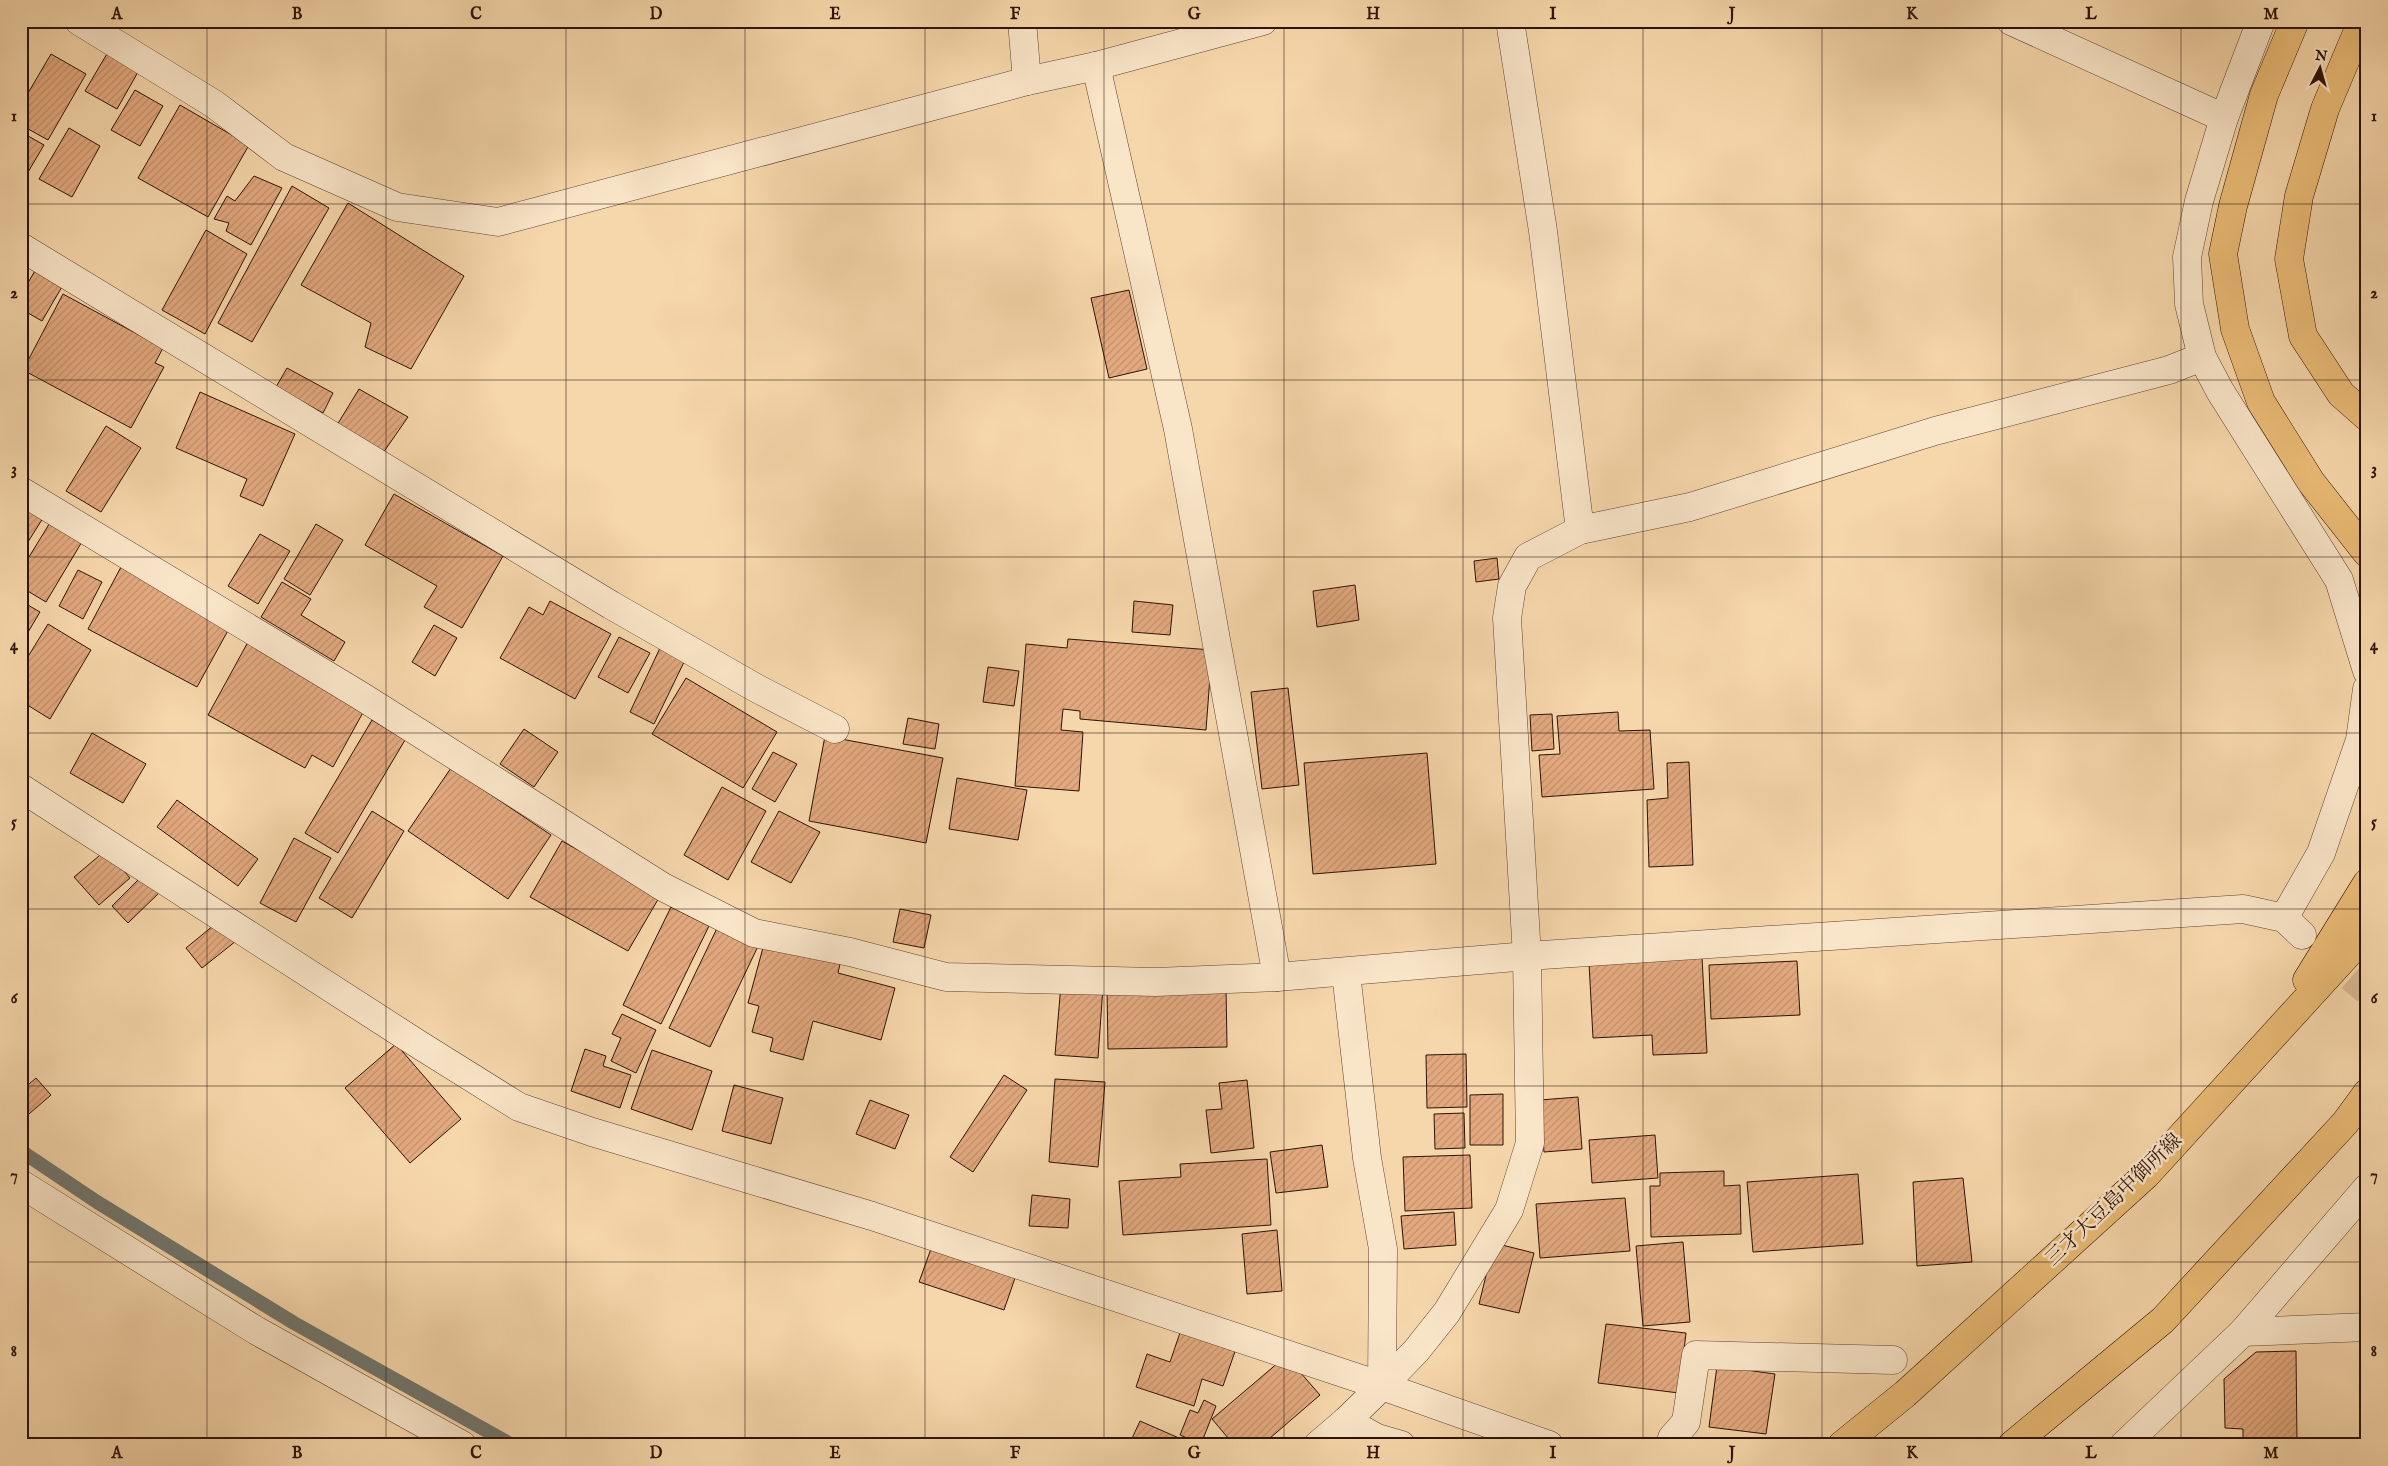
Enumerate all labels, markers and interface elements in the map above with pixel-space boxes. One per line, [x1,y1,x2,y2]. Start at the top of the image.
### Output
text: A [111,5,124,25]
text: B [292,5,303,25]
text: C [470,5,482,25]
text: D [650,5,663,25]
text: E [829,5,841,25]
text: F [1010,5,1021,25]
text: G [1188,5,1201,25]
text: H [1366,5,1380,25]
text: I [1550,5,1557,25]
text: J [1727,5,1736,25]
text: K [1906,5,1919,25]
text: L [2085,5,2097,25]
text: M [2263,5,2279,25]
north arrow [2296,42,2346,92]
text: N [2313,46,2328,66]
text: 1 [11,107,17,127]
text: 1 [2371,107,2377,127]
text: 2 [10,284,18,304]
text: 2 [2370,284,2378,304]
text: 3 [11,460,17,480]
text: 3 [2371,460,2377,480]
text: 4 [10,636,19,656]
text: 4 [2370,636,2379,656]
text: 5 [11,813,17,833]
text: 5 [2371,813,2377,833]
text: 6 [11,989,19,1009]
text: 6 [2371,989,2379,1009]
street label: 三才大豆島中御所線 [2041,1128,2187,1272]
text: 7 [10,1166,18,1186]
text: 7 [2370,1166,2378,1186]
text: 8 [11,1342,17,1362]
text: 8 [2371,1342,2377,1362]
text: A [111,1444,124,1464]
text: B [292,1444,303,1464]
text: C [470,1444,482,1464]
text: D [650,1444,663,1464]
text: E [829,1444,841,1464]
text: F [1010,1444,1021,1464]
text: G [1188,1444,1201,1464]
text: H [1366,1444,1380,1464]
text: I [1550,1444,1557,1464]
text: J [1727,1444,1736,1464]
text: K [1906,1444,1919,1464]
text: L [2085,1444,2097,1464]
text: M [2263,1444,2279,1464]

